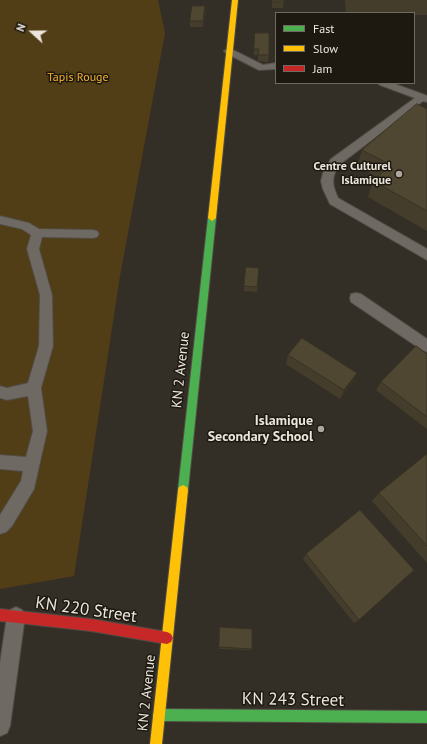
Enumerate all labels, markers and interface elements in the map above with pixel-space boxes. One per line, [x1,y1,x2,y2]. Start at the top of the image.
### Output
north arrow [12,12,52,52]
legend [275,12,415,84]
text: Fast [313,21,334,36]
text: N [13,22,29,34]
text: Slow [313,41,338,56]
text: Jam [313,61,332,76]
park label: Tapis Rouge [47,71,109,85]
place label: Centre Culturel Islamique [314,160,391,188]
marker: Centre Culturel Islamique [394,169,404,179]
street label: KN 2 Avenue [169,331,193,409]
place label: Islamique Secondary School [208,413,313,446]
marker: Islamique Secondary School [316,424,326,434]
street label: KN 220 Street [34,593,138,627]
street label: KN 2 Avenue [135,654,159,732]
street label: KN 243 Street [242,689,344,711]

